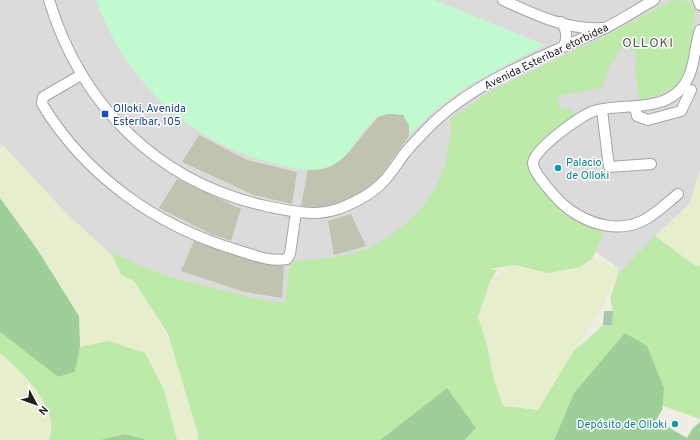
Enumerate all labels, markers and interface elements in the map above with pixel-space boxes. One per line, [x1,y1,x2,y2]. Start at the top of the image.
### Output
street label: Avenida Esteribar etorbidea [482,21,611,93]
district label: OLLOKI [622,36,674,52]
place label: Olloki, Avenida Esteríbar, 105 [113,102,186,129]
marker: Olloki, Avenida Esteríbar, 105 [100,109,110,119]
place label: Palacio de Olloki [566,156,609,183]
marker: Palacio de Olloki [553,163,563,173]
north arrow [16,384,56,424]
text: N [35,402,51,417]
place label: Depósito de Olloki [577,418,667,432]
marker: Depósito de Olloki [670,419,680,429]

